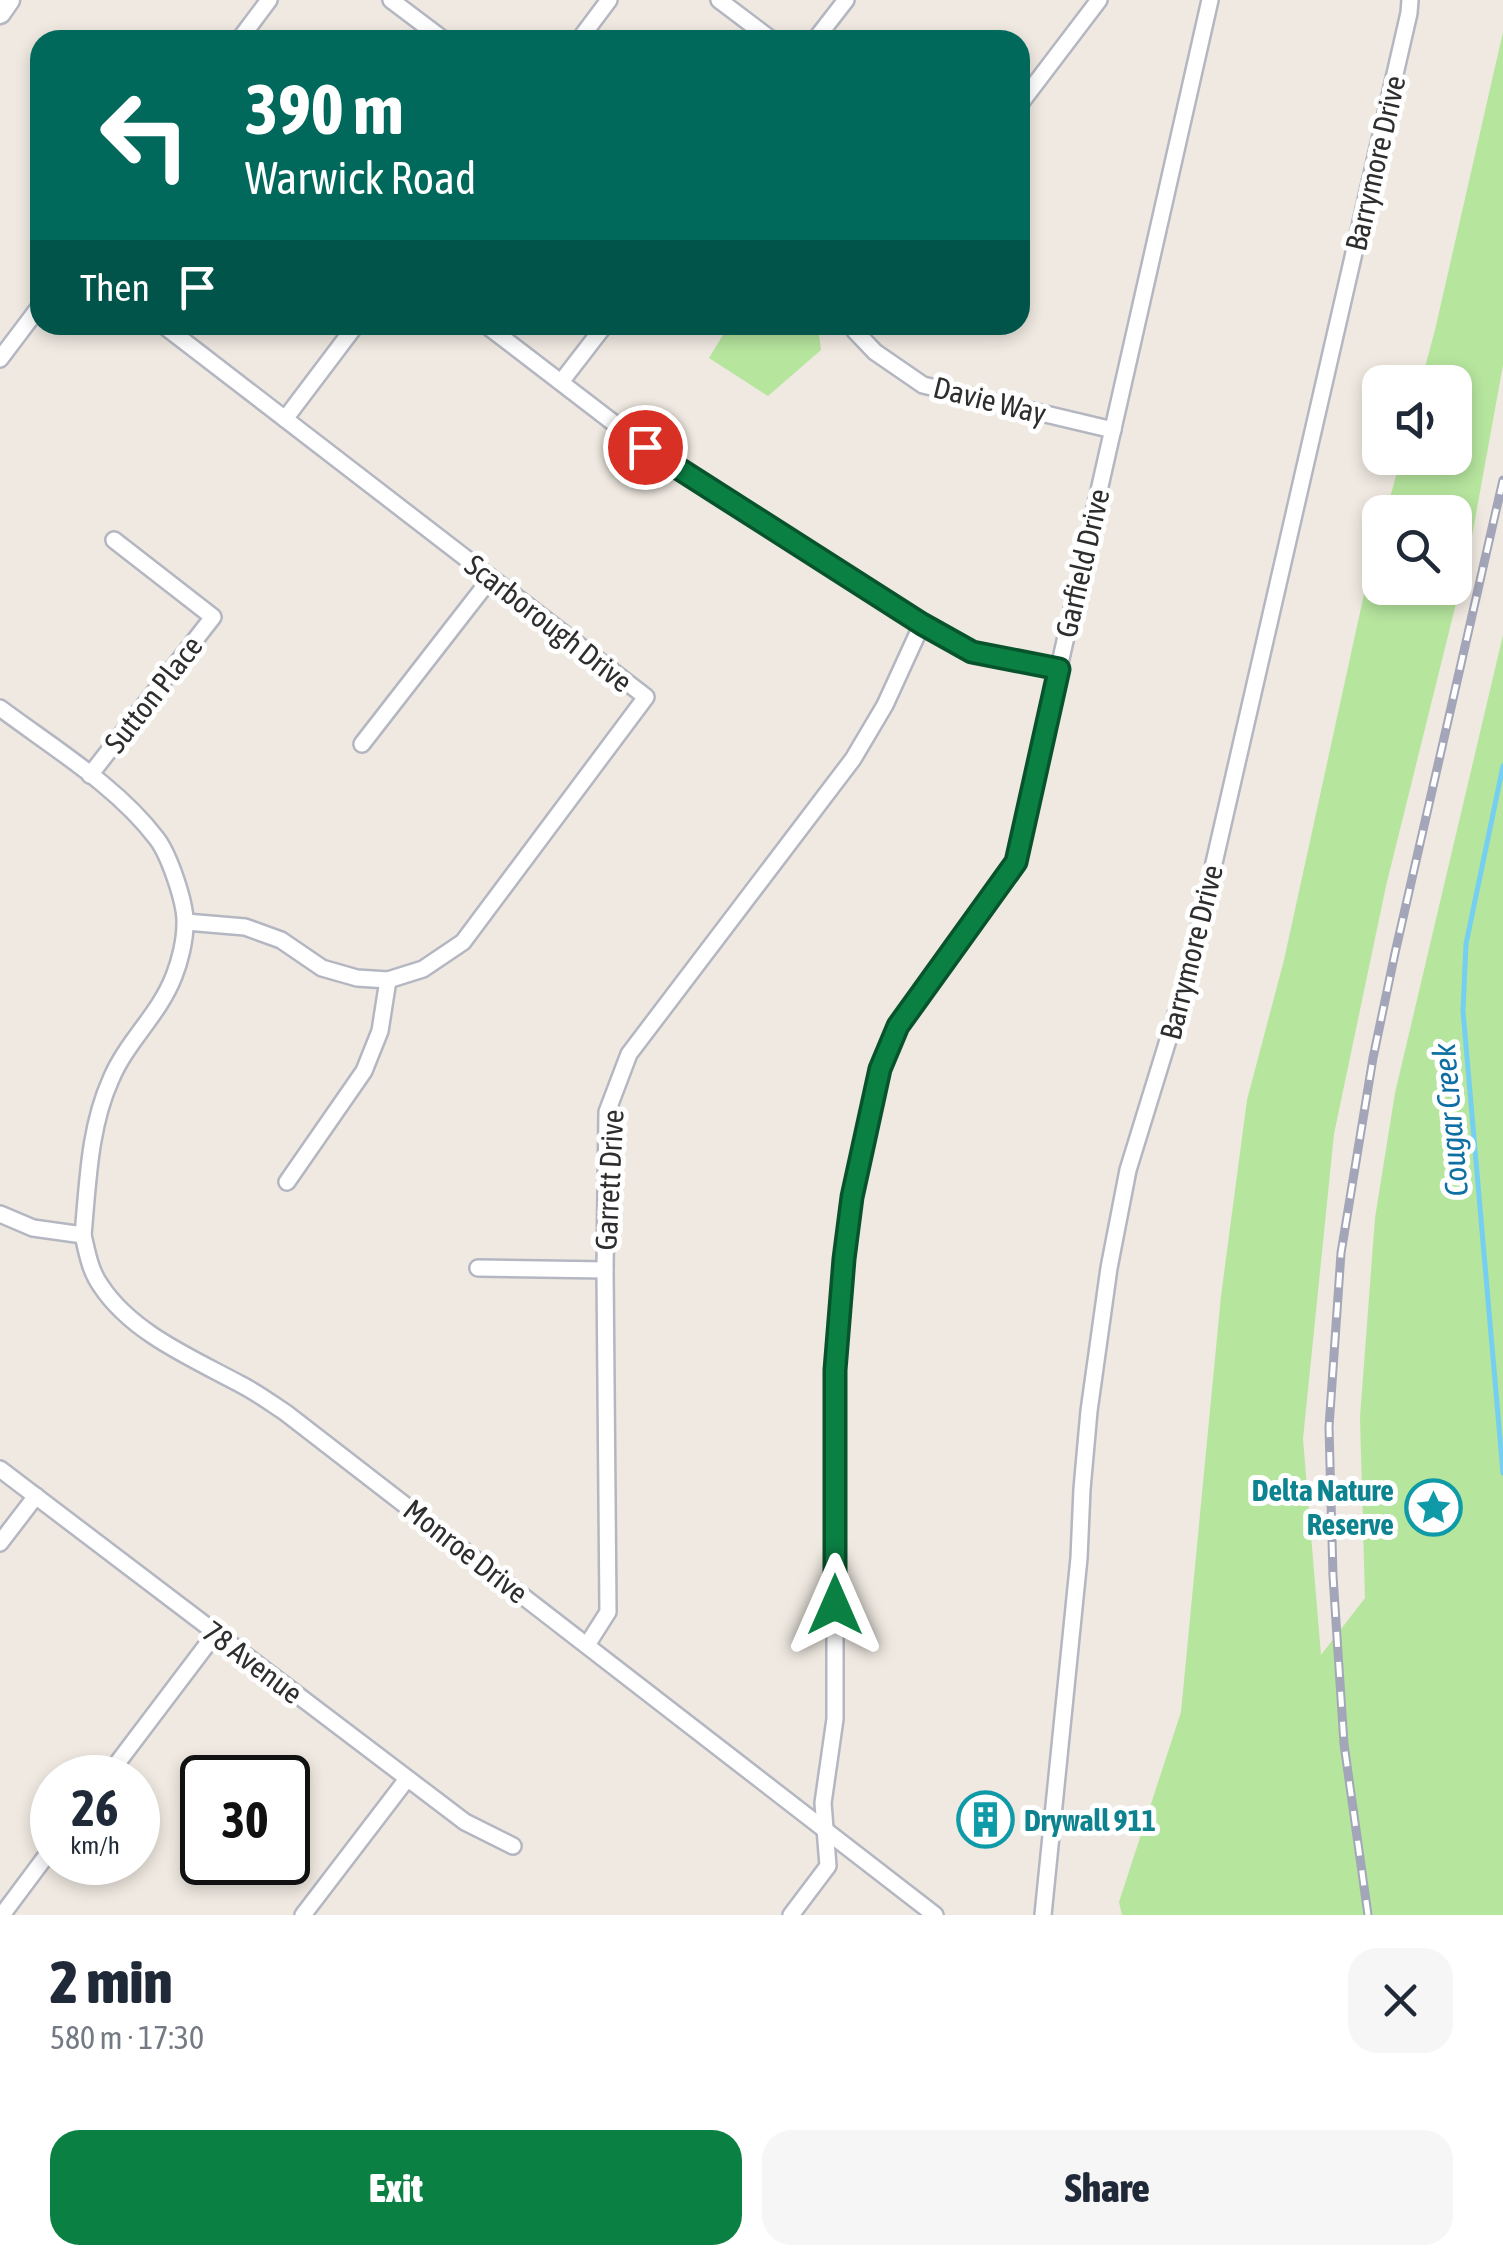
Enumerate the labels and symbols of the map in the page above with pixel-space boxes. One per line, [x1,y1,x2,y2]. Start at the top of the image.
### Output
street label: Barrymore Drive [1338,72,1412,254]
street label: Davie Way [930,370,1050,430]
pin [603,405,688,490]
street label: Garfield Drive [1048,485,1116,641]
street label: Scarborough Drive [459,547,639,699]
street label: Sutton Place [97,629,209,759]
street label: Barrymore Drive [1153,861,1229,1043]
water label: Cougar Creek [1425,1041,1475,1198]
street label: Garrett Drive [588,1109,630,1251]
place label: Delta Nature Reserve [1252,1473,1394,1541]
place icon: Delta Nature Reserve [1403,1477,1463,1537]
street label: Monroe Drive [397,1492,535,1610]
position arrow [783,1553,887,1657]
street label: 78 Avenue [197,1614,309,1710]
speed limit sign: 30 [180,1755,310,1885]
building icon: Drywall 911 [955,1790,1015,1850]
place label: Drywall 911 [1024,1803,1156,1837]

